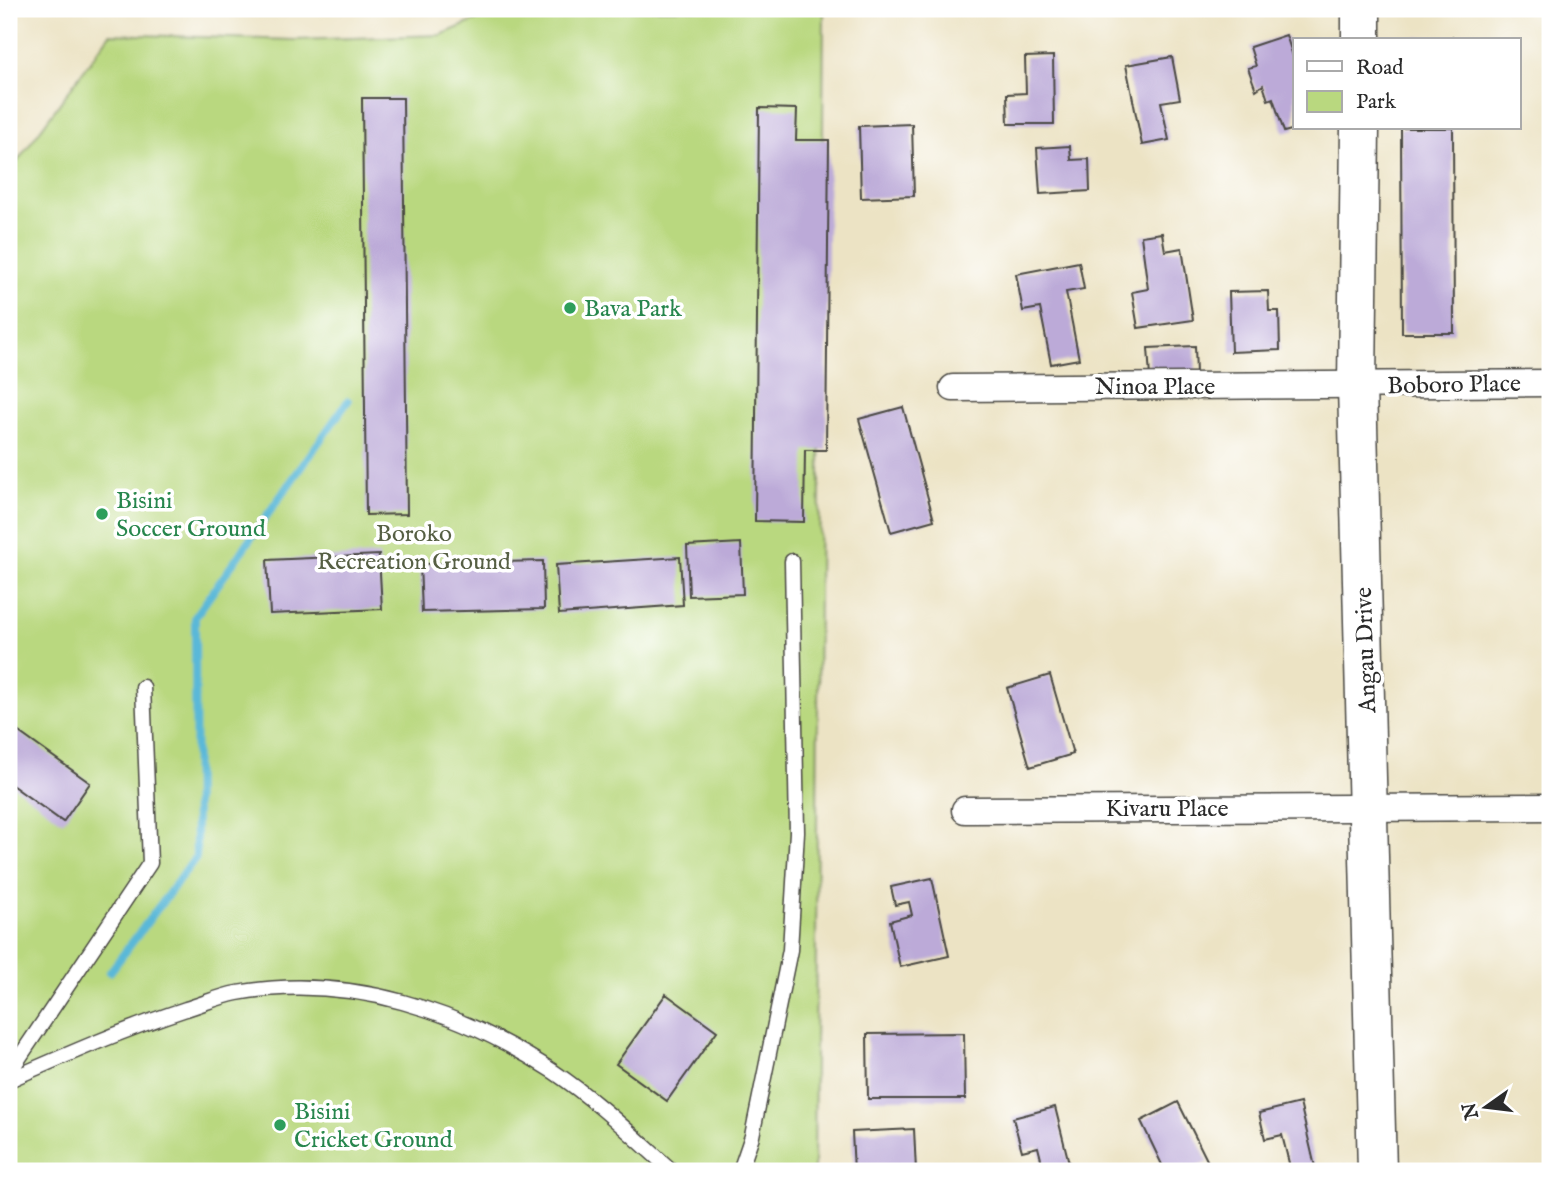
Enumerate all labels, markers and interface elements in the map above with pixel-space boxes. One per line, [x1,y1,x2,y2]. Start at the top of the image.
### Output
legend [1293,38,1520,130]
text: Road [1356,55,1404,82]
text: Park [1356,89,1397,116]
place label: Bava Park [584,294,682,325]
marker: Bava Park [562,300,578,316]
street label: Boboro Place [1387,369,1521,402]
street label: Ninoa Place [1095,372,1215,403]
place label: Bisini Soccer Ground [116,486,266,545]
marker: Bisini Soccer Ground [94,506,110,522]
park label: Boroko Recreation Ground [317,519,511,578]
street label: Angau Drive [1349,586,1384,714]
street label: Kivaru Place [1105,794,1229,825]
north arrow [1450,1072,1520,1142]
place label: Bisini Cricket Ground [294,1097,453,1156]
text: N [1458,1099,1485,1122]
marker: Bisini Cricket Ground [272,1117,288,1133]

